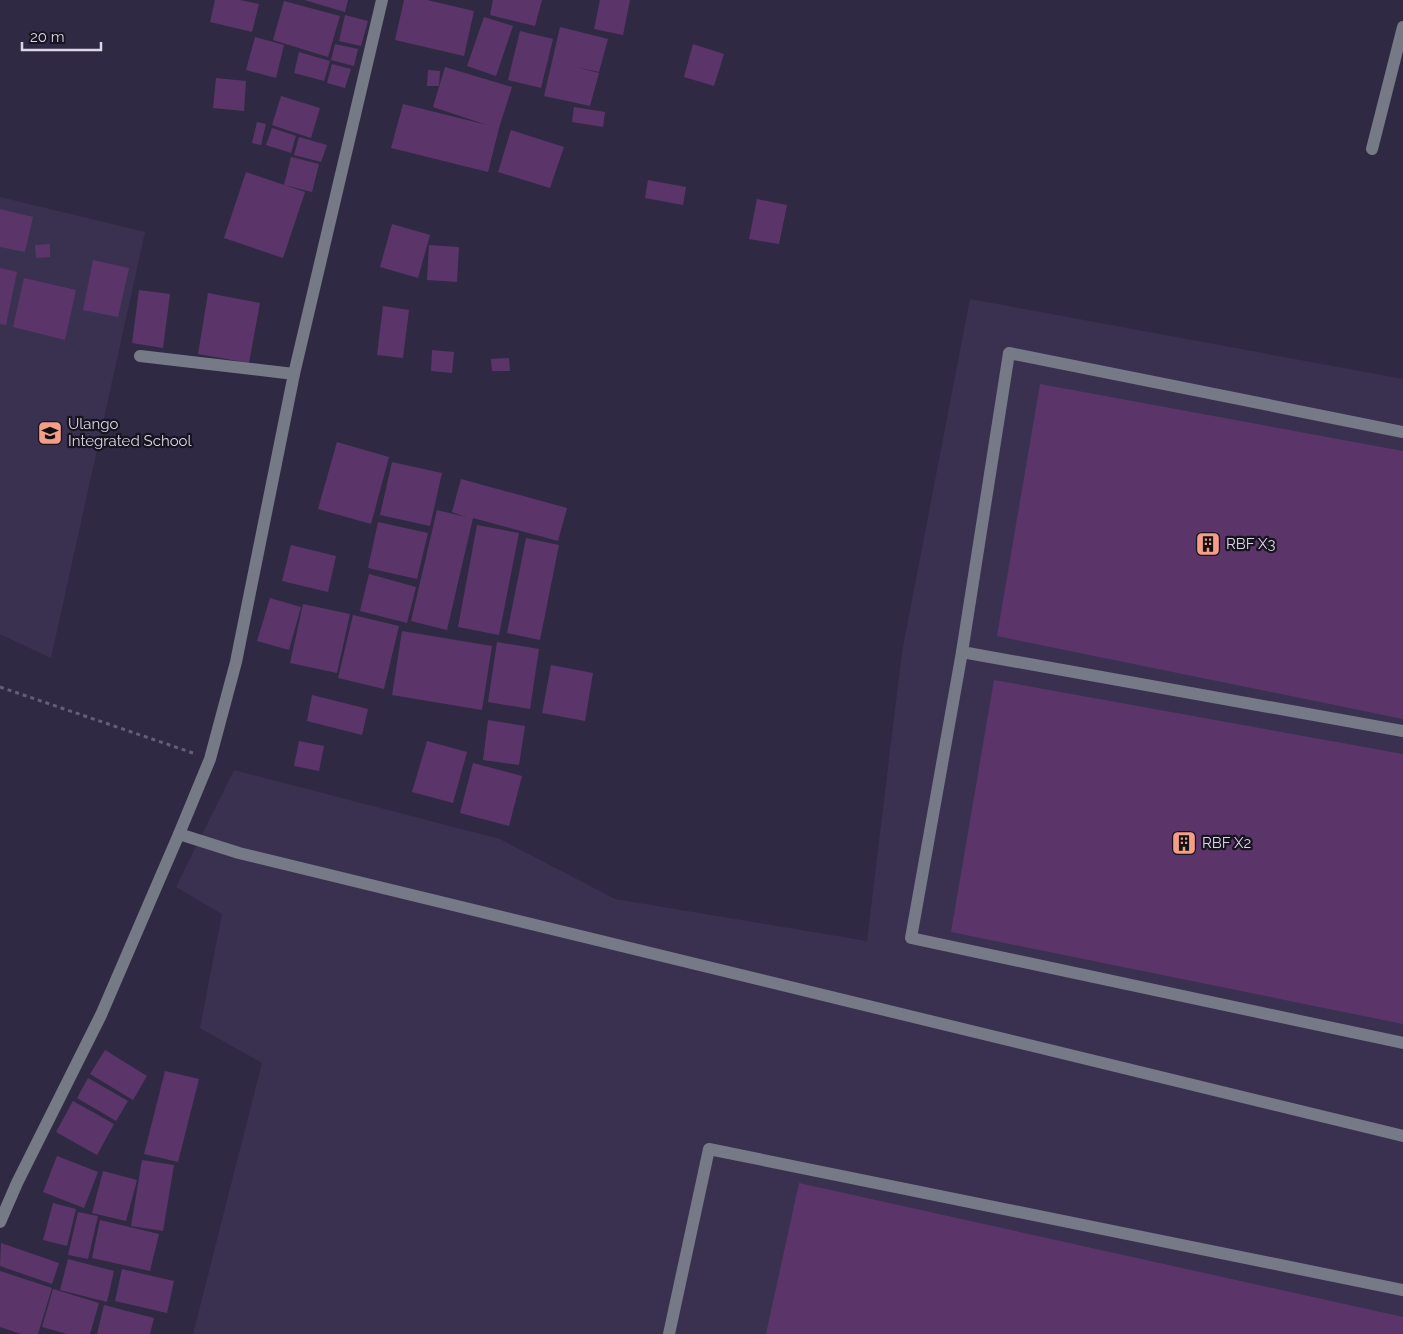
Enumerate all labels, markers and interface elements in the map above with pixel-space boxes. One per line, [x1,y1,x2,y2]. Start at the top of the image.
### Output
scale bar [22,20,101,52]
text: 20 m [30,28,65,46]
place label: Ulango Integrated School [68,415,192,450]
school or university icon: Ulango Integrated School [37,420,63,446]
building icon: RBF X3 [1195,531,1221,557]
place label: RBF X3 [1226,535,1275,553]
building icon: RBF X2 [1171,830,1197,856]
place label: RBF X2 [1202,834,1251,852]

